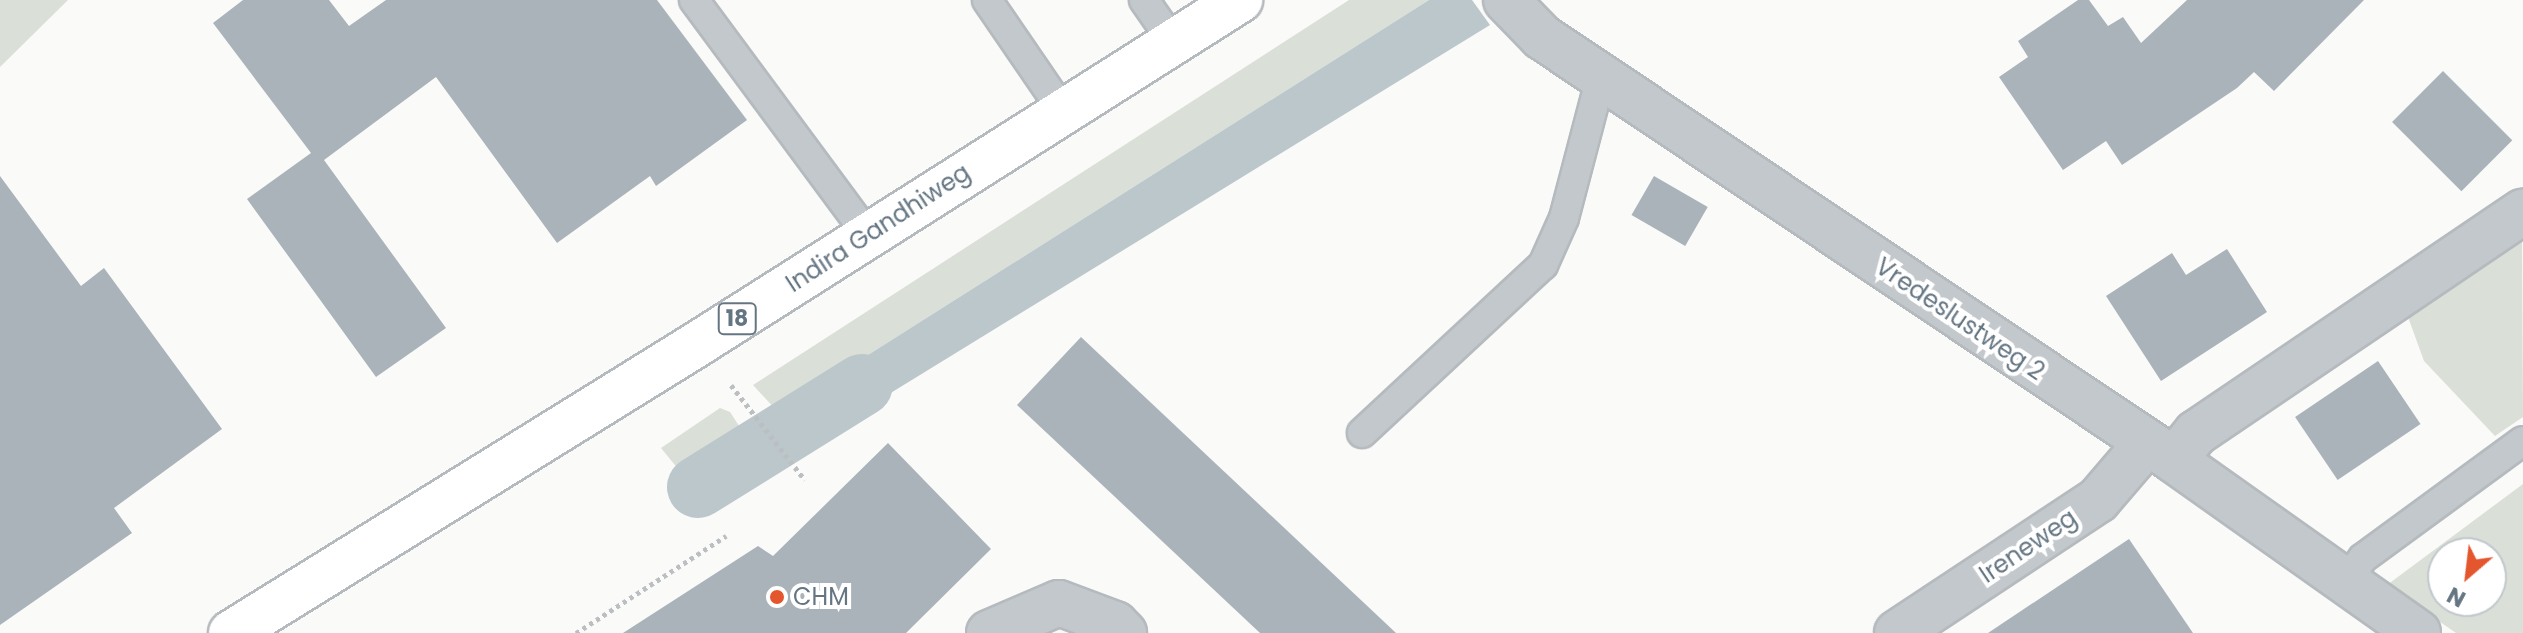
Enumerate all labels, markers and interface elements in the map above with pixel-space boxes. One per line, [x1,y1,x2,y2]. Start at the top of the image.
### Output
street label: Indira Gandhiweg [781,158,975,298]
street label: Vredeslustweg 2 [1870,252,2050,386]
road number: 18 [717,301,757,337]
street label: Ireneweg [1974,503,2082,589]
north arrow [2427,537,2507,617]
text: N [2442,579,2471,614]
place label: CHM [793,583,849,611]
marker: CHM [768,588,786,606]

